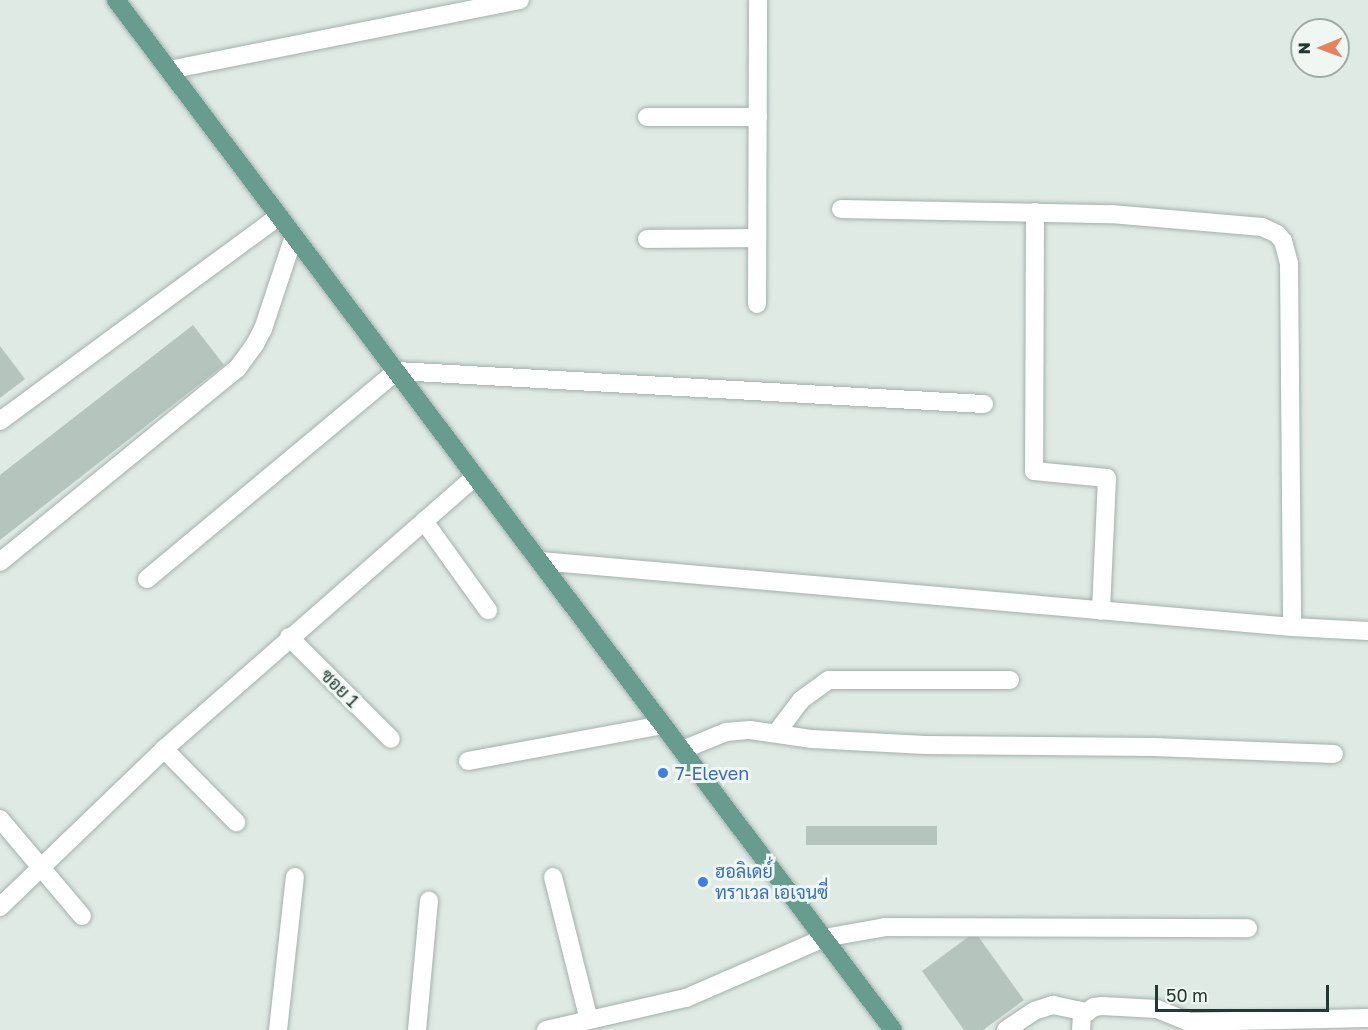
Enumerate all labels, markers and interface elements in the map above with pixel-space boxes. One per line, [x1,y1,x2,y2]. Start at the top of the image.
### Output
north arrow [1290,18,1350,78]
text: N [1294,42,1314,55]
street label: ซอย 1 [316,664,364,712]
place label: 7-Eleven [675,762,749,784]
marker: 7-Eleven [656,766,670,780]
place label: ฮอลิเดย์่ ทราเวล เอเจนซี่ [715,861,828,904]
marker: ฮอลิเดย์่ ทราเวล เอเจนซี่ [696,875,710,889]
scale bar [1158,973,1332,1011]
text: 50 m [1166,984,1208,1006]

